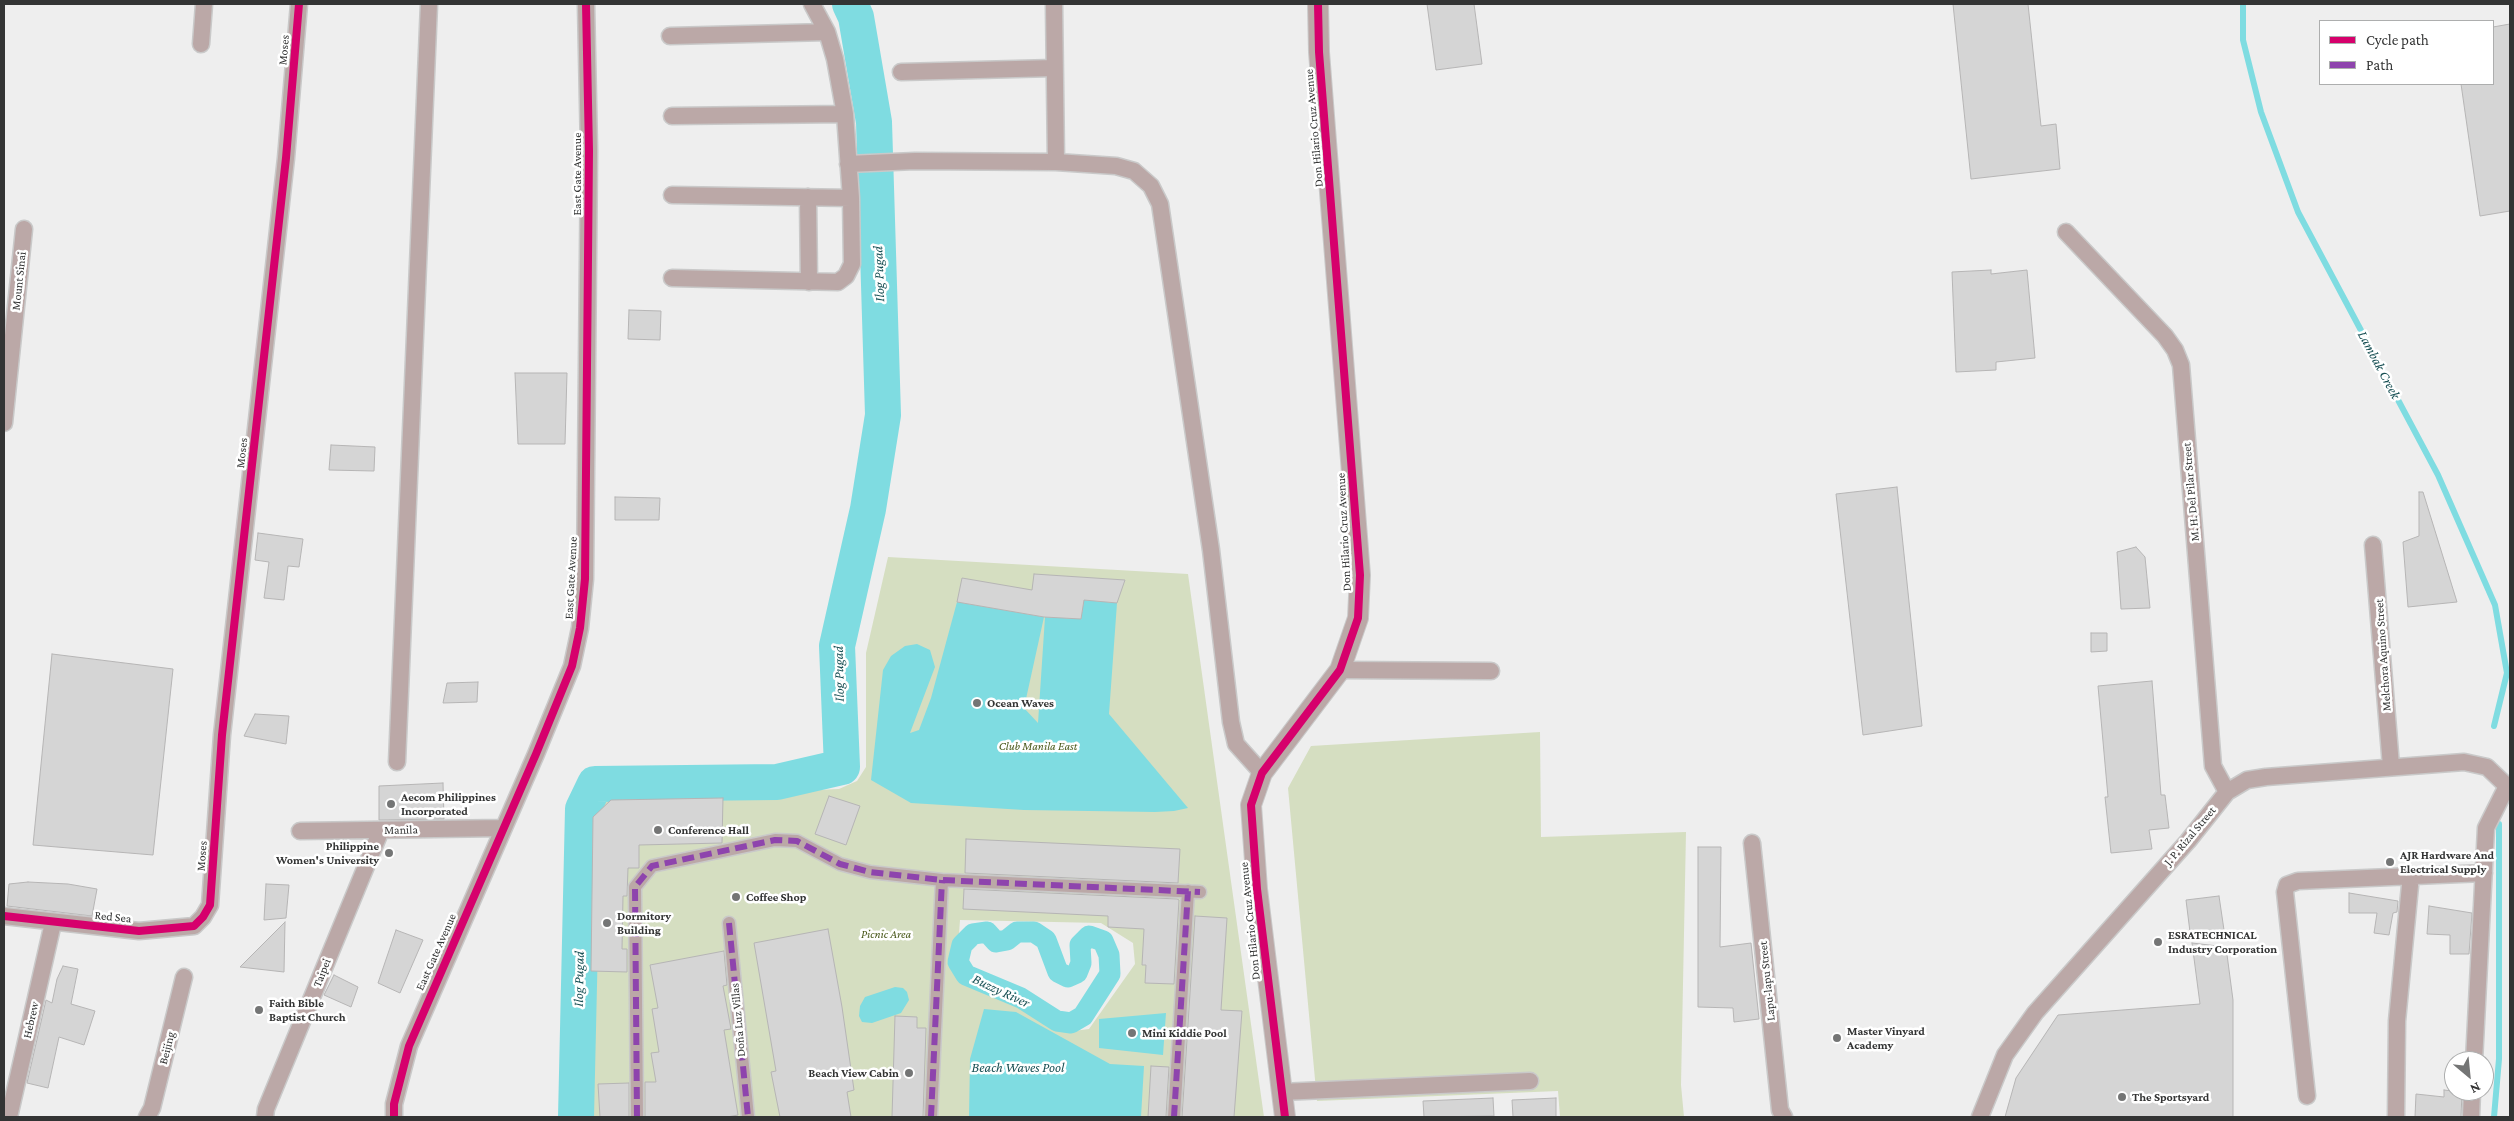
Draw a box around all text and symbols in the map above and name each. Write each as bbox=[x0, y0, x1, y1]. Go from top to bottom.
legend bbox=[2319, 20, 2494, 85]
text: Cycle path bbox=[2366, 32, 2429, 48]
street label: Moses bbox=[275, 34, 293, 66]
text: Path bbox=[2366, 57, 2393, 73]
street label: Don Hilario Cruz Avenue bbox=[1302, 68, 1326, 188]
street label: East Gate Avenue bbox=[570, 133, 584, 215]
water label: Ilog Pugad bbox=[870, 246, 888, 302]
street label: Mount Sinai bbox=[9, 251, 29, 311]
water label: Lambak Creek bbox=[2354, 328, 2404, 402]
street label: Moses bbox=[233, 437, 251, 469]
street label: M. H. Del Pilar Street bbox=[2180, 442, 2202, 542]
street label: Don Hilario Cruz Avenue bbox=[1334, 473, 1354, 591]
street label: East Gate Avenue bbox=[562, 536, 580, 620]
street label: Melchora Aquino Street bbox=[2372, 598, 2394, 712]
water label: Ilog Pugad bbox=[830, 646, 848, 702]
place label: Ocean Waves bbox=[987, 696, 1054, 710]
marker: Ocean Waves bbox=[971, 697, 983, 709]
park label: Club Manila East bbox=[999, 739, 1077, 753]
place label: Aecom Philippines Incorporated bbox=[401, 790, 496, 818]
marker: Aecom Philippines Incorporated bbox=[385, 798, 397, 810]
street label: J. P. Rizal Street bbox=[2161, 803, 2219, 869]
street label: Manila bbox=[384, 823, 418, 837]
place label: Conference Hall bbox=[668, 823, 749, 837]
marker: Conference Hall bbox=[652, 824, 664, 836]
place label: Philippine Women's University bbox=[276, 839, 379, 867]
street label: Moses bbox=[194, 840, 210, 872]
marker: Philippine Women's University bbox=[383, 847, 395, 859]
place label: AJR Hardware And Electrical Supply bbox=[2400, 848, 2494, 876]
marker: AJR Hardware And Electrical Supply bbox=[2384, 856, 2396, 868]
street label: Don Hilario Cruz Avenue bbox=[1237, 861, 1263, 981]
place label: Coffee Shop bbox=[746, 890, 806, 904]
marker: Coffee Shop bbox=[730, 891, 742, 903]
street label: Red Sea bbox=[94, 908, 132, 926]
place label: Dormitory Building bbox=[617, 909, 671, 937]
street label: East Gate Avenue bbox=[413, 911, 459, 993]
marker: Dormitory Building bbox=[601, 917, 613, 929]
park label: Picnic Area bbox=[861, 927, 911, 941]
place label: ESRATECHNICAL Industry Corporation bbox=[2168, 928, 2277, 956]
marker: ESRATECHNICAL Industry Corporation bbox=[2152, 936, 2164, 948]
street label: Lapu-lapu Street bbox=[1756, 940, 1778, 1022]
water label: Ilog Pugad bbox=[570, 951, 588, 1007]
street label: Taipei bbox=[310, 957, 334, 989]
water label: Buzzy River bbox=[970, 970, 1032, 1012]
street label: Doña Luz Villas bbox=[728, 982, 748, 1058]
place label: Faith Bible Baptist Church bbox=[269, 996, 346, 1024]
street label: Hebrew bbox=[20, 1000, 42, 1040]
marker: Faith Bible Baptist Church bbox=[253, 1004, 265, 1016]
place label: Master Vinyard Academy bbox=[1847, 1024, 1925, 1052]
place label: Mini Kiddie Pool bbox=[1142, 1026, 1227, 1040]
marker: Mini Kiddie Pool bbox=[1126, 1027, 1138, 1039]
street label: Beijing bbox=[156, 1030, 178, 1066]
marker: Master Vinyard Academy bbox=[1831, 1032, 1843, 1044]
north arrow bbox=[2444, 1051, 2494, 1101]
water label: Beach Waves Pool bbox=[972, 1060, 1064, 1076]
place label: Beach View Cabin bbox=[808, 1066, 899, 1080]
marker: Beach View Cabin bbox=[903, 1067, 915, 1079]
text: N bbox=[2468, 1079, 2484, 1098]
place label: The Sportsyard bbox=[2132, 1090, 2209, 1104]
marker: The Sportsyard bbox=[2116, 1091, 2128, 1103]

